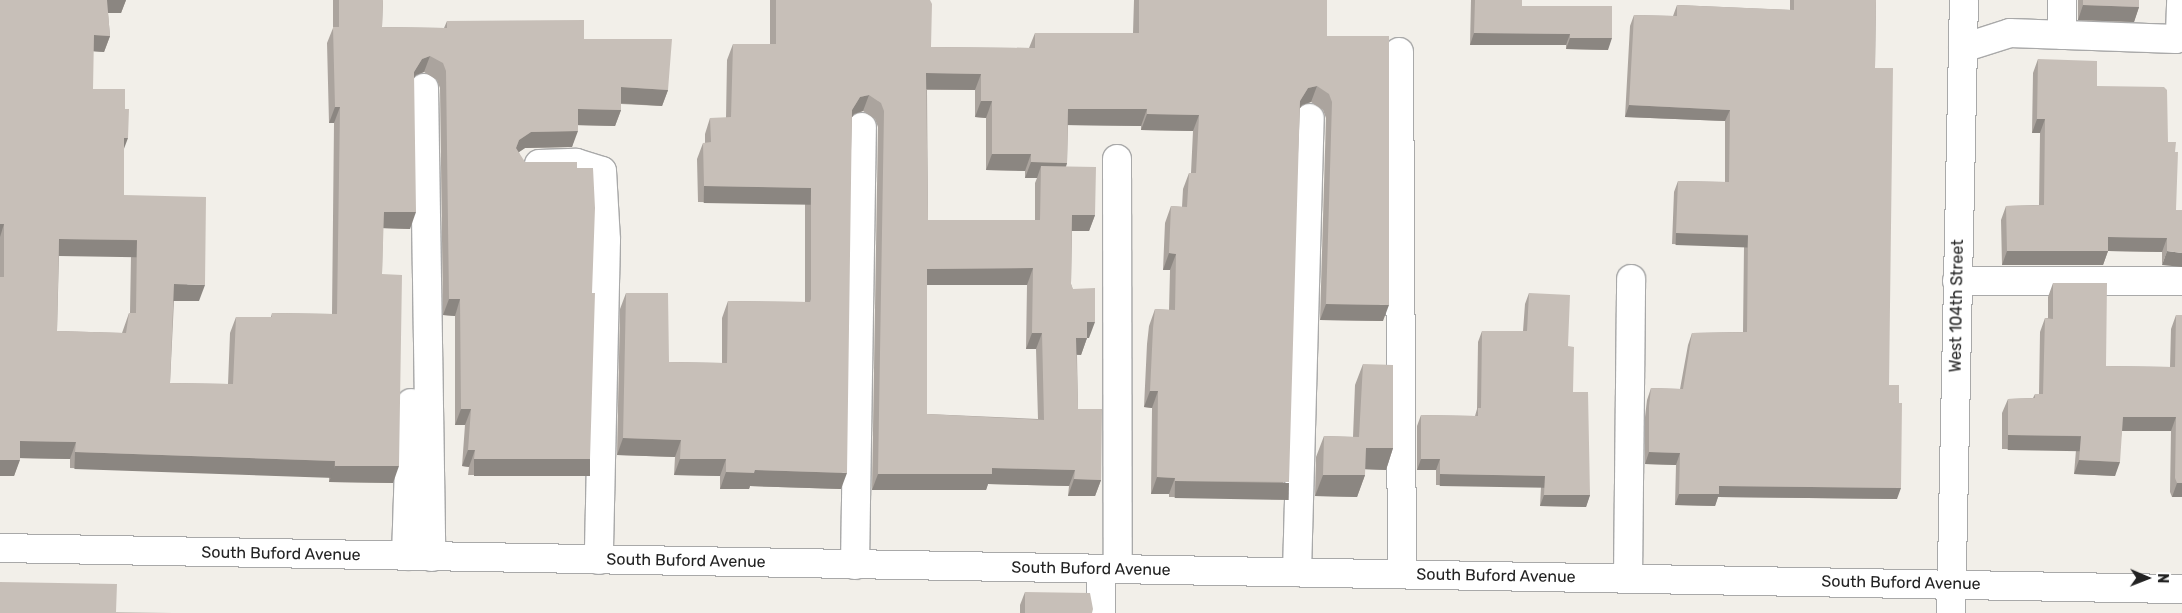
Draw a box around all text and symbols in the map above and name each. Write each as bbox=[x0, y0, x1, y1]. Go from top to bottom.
street label: West 104th Street bbox=[1946, 239, 1968, 373]
street label: South Buford Avenue bbox=[201, 543, 361, 565]
street label: South Buford Avenue bbox=[606, 550, 766, 572]
north arrow bbox=[2122, 553, 2172, 603]
street label: South Buford Avenue bbox=[1011, 558, 1171, 580]
street label: South Buford Avenue bbox=[1416, 565, 1576, 587]
street label: South Buford Avenue bbox=[1821, 572, 1981, 594]
text: N bbox=[2154, 573, 2171, 583]

